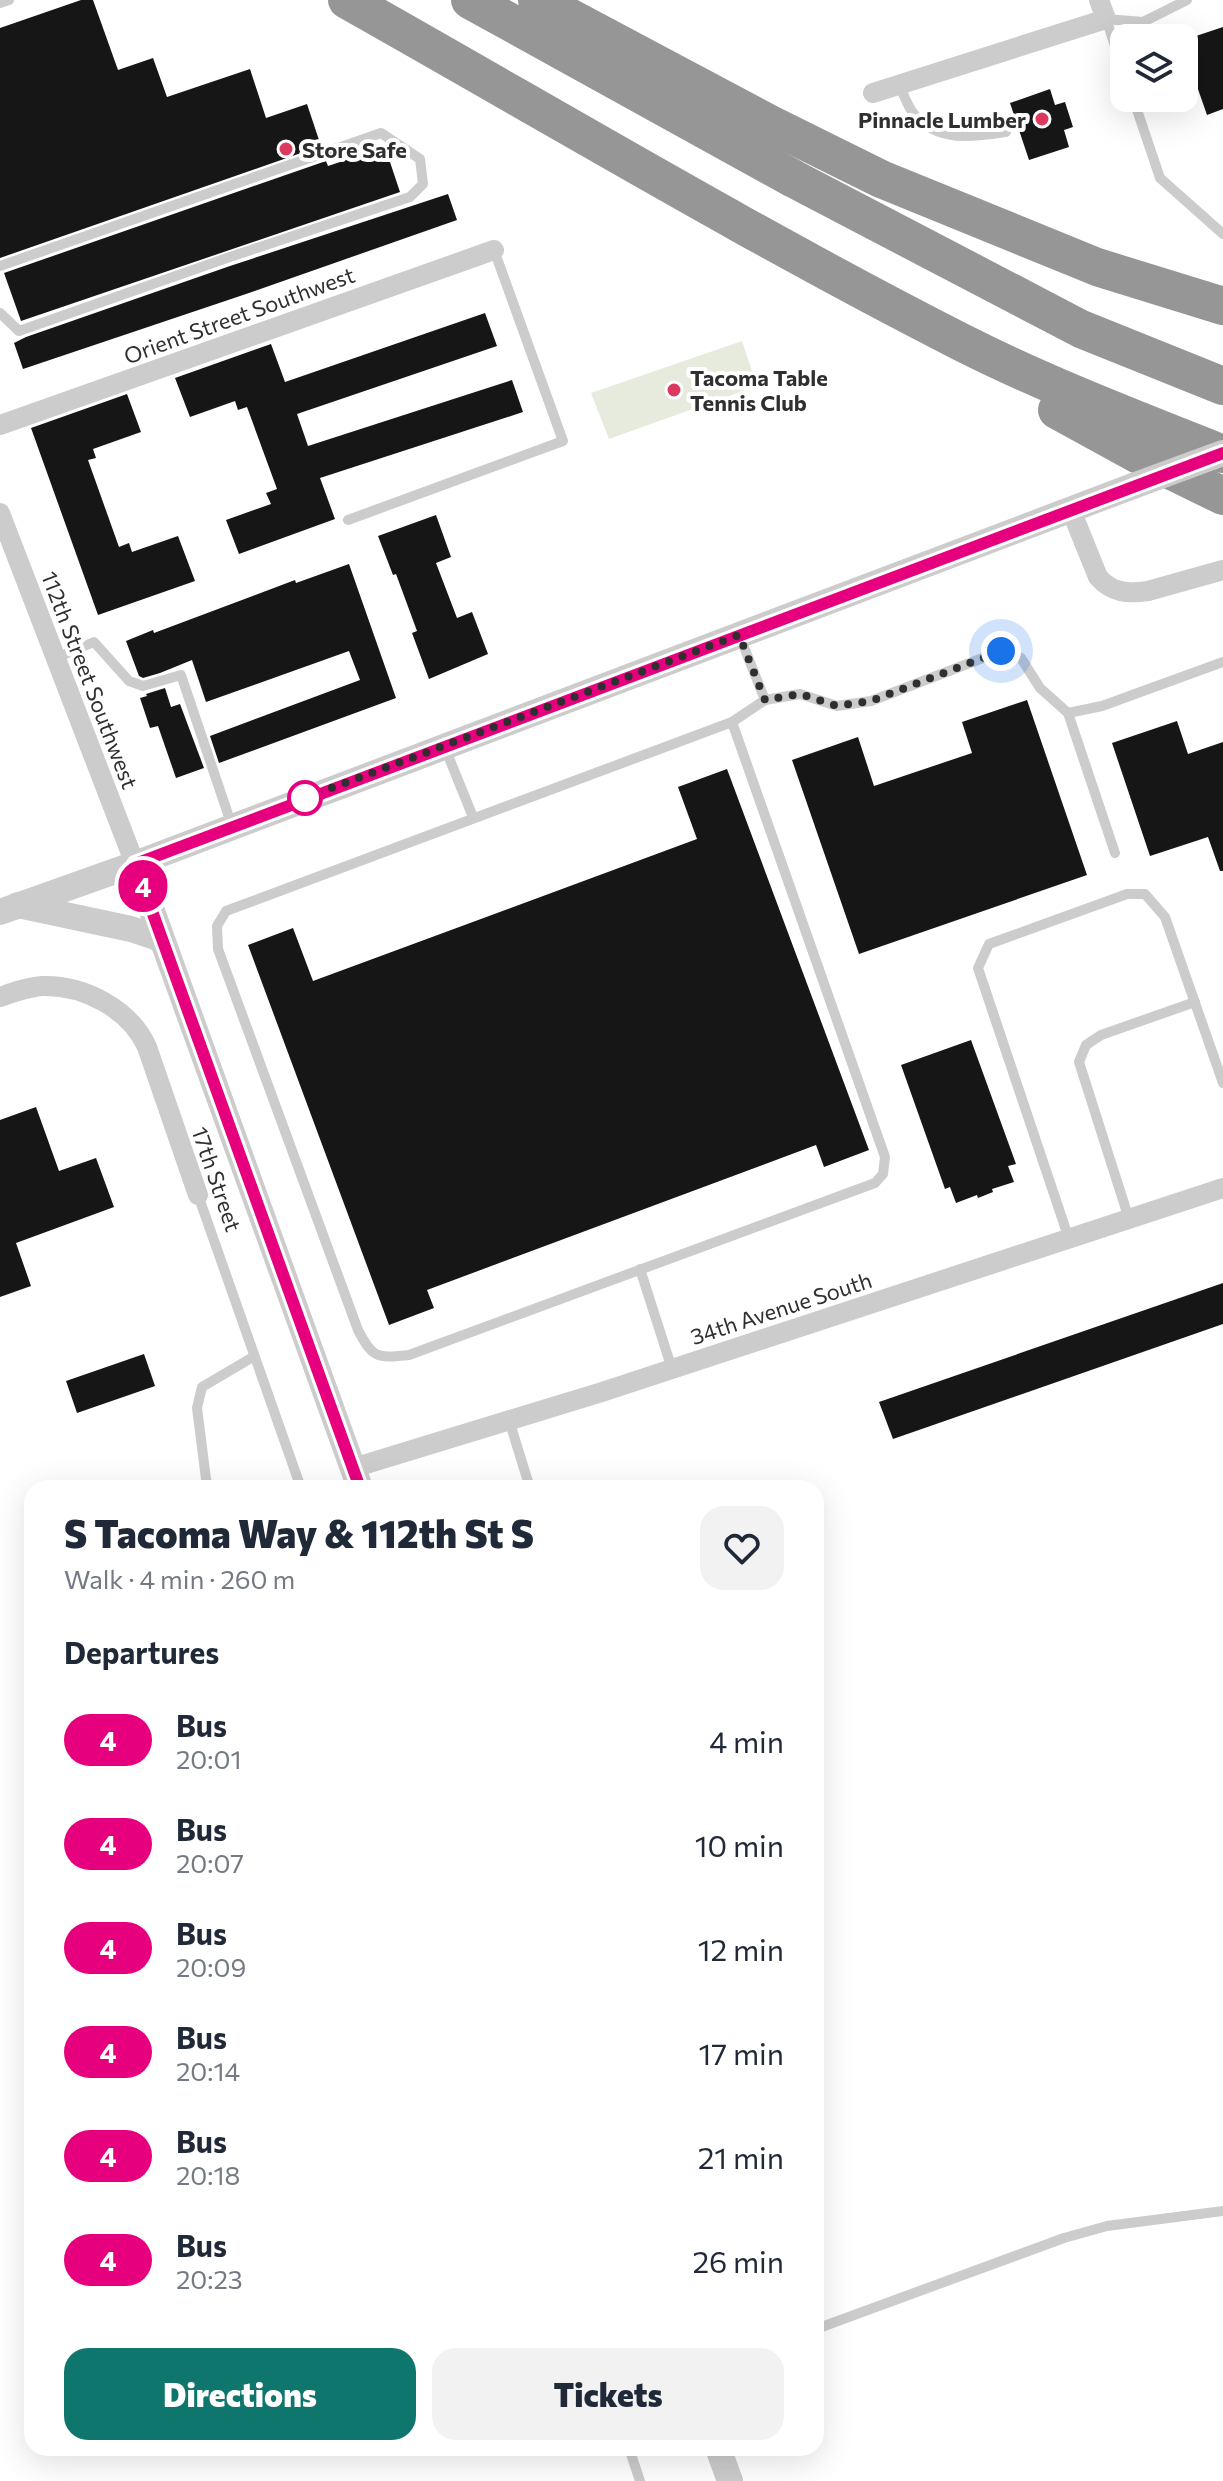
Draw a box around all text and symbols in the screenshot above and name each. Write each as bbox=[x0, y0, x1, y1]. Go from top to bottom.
map controls bbox=[1110, 24, 1198, 112]
button: layers bbox=[1110, 24, 1198, 112]
place label: Pinnacle Lumber bbox=[858, 106, 1026, 133]
marker: Pinnacle Lumber bbox=[1033, 110, 1051, 128]
place label: Store Safe bbox=[302, 136, 407, 163]
marker: Store Safe bbox=[277, 140, 295, 158]
street label: Orient Street Southwest bbox=[120, 261, 358, 369]
place label: Tacoma Table Tennis Club bbox=[690, 364, 828, 416]
marker: Tacoma Table Tennis Club bbox=[665, 381, 683, 399]
street label: 112th Street Southwest bbox=[36, 567, 144, 793]
your location bbox=[981, 631, 1021, 671]
unlabelled marker bbox=[288, 781, 322, 815]
line badge: 4 bbox=[117, 860, 169, 912]
text: 4 bbox=[134, 869, 152, 903]
street label: 17th Street bbox=[186, 1123, 248, 1235]
street label: 34th Avenue South bbox=[687, 1266, 875, 1350]
button: heart bbox=[700, 1506, 784, 1590]
text: S Tacoma Way & 112th St S bbox=[64, 1509, 534, 1556]
text: Walk · 4 min · 260 m bbox=[64, 1563, 295, 1594]
text: Departures bbox=[64, 1633, 219, 1670]
text: Bus bbox=[176, 1706, 227, 1743]
text: 4 min bbox=[709, 1722, 784, 1759]
text: 4 bbox=[99, 1723, 117, 1757]
text: 20:01 bbox=[176, 1743, 242, 1774]
text: Bus bbox=[176, 1810, 227, 1847]
text: 10 min bbox=[695, 1826, 784, 1863]
text: 4 bbox=[99, 1827, 117, 1861]
text: 20:07 bbox=[176, 1847, 244, 1878]
text: Bus bbox=[176, 1914, 227, 1951]
text: 12 min bbox=[698, 1930, 784, 1967]
text: 4 bbox=[99, 1931, 117, 1965]
text: 20:09 bbox=[176, 1951, 246, 1982]
text: Bus bbox=[176, 2018, 227, 2055]
text: 17 min bbox=[699, 2034, 784, 2071]
text: 4 bbox=[99, 2035, 117, 2069]
text: 20:14 bbox=[176, 2055, 240, 2086]
text: Bus bbox=[176, 2122, 227, 2159]
text: 21 min bbox=[698, 2138, 784, 2175]
text: 4 bbox=[99, 2139, 117, 2173]
text: 20:18 bbox=[176, 2159, 240, 2190]
text: Bus bbox=[176, 2226, 227, 2263]
text: 26 min bbox=[692, 2242, 784, 2279]
text: 4 bbox=[99, 2243, 117, 2277]
text: 20:23 bbox=[176, 2263, 243, 2294]
button: Directions bbox=[64, 2348, 416, 2440]
button: Tickets bbox=[432, 2348, 784, 2440]

